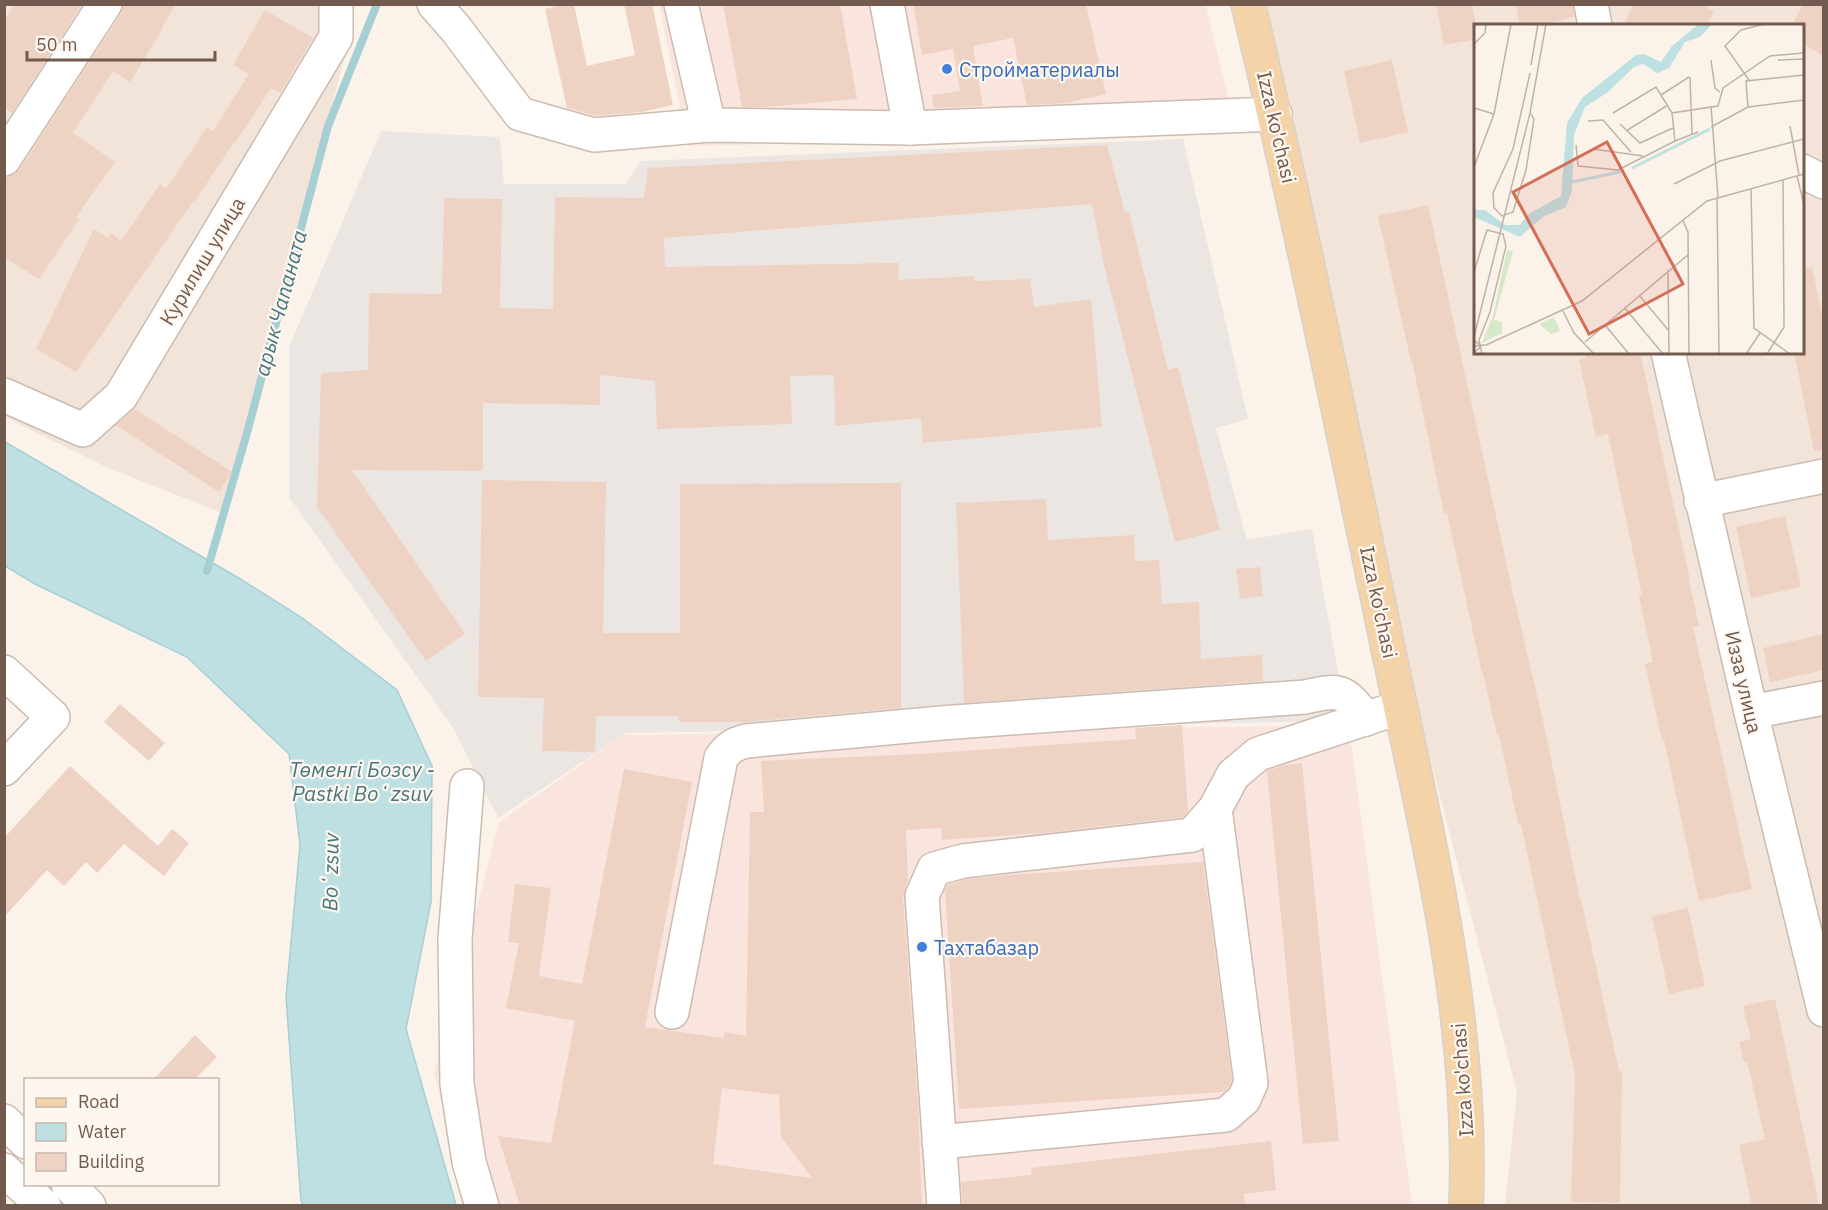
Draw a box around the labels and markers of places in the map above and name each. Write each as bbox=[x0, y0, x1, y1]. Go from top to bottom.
place label: Стройматериалы bbox=[959, 56, 1120, 83]
marker: Стройматериалы bbox=[940, 62, 954, 76]
place label: Тахтабазар bbox=[934, 934, 1039, 961]
marker: Тахтабазар bbox=[915, 940, 929, 954]

